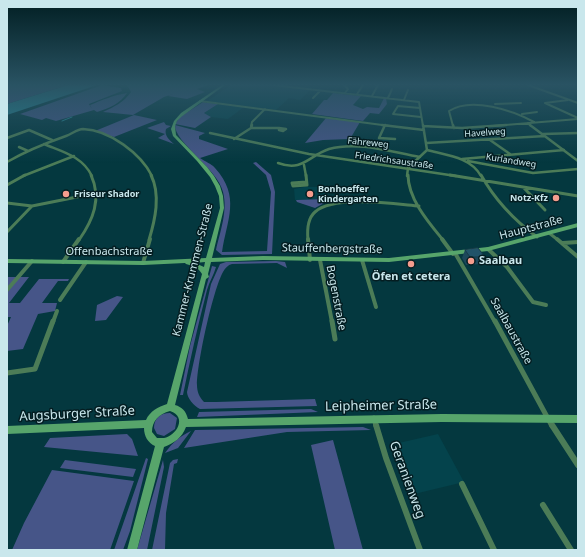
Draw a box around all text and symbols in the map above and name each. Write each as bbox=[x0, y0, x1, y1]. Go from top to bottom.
street label: Havelweg bbox=[464, 126, 506, 140]
street label: Fähreweg bbox=[347, 135, 389, 151]
street label: Friedrichsaustraße bbox=[354, 150, 434, 172]
street label: Kurlandweg bbox=[485, 152, 537, 170]
place label: Bonhoeffer Kindergarten bbox=[318, 184, 378, 205]
marker: Friseur Shador bbox=[61, 189, 71, 199]
place label: Friseur Shador bbox=[74, 189, 139, 199]
marker: Bonhoeffer Kindergarten bbox=[305, 189, 315, 199]
place label: Notz-Kfz bbox=[510, 193, 548, 203]
marker: Notz-Kfz bbox=[551, 193, 561, 203]
street label: Kammer-Krummen-Straße bbox=[170, 202, 216, 338]
street label: Hauptstraße bbox=[498, 213, 564, 243]
street label: Stauffenbergstraße bbox=[282, 242, 382, 256]
street label: Offenbachstraße bbox=[65, 245, 153, 259]
place label: Saalbau bbox=[479, 254, 522, 268]
marker: Saalbau bbox=[466, 256, 476, 266]
marker: Öfen et cetera bbox=[406, 259, 416, 269]
street label: Bogenstraße bbox=[323, 264, 349, 332]
place label: Öfen et cetera bbox=[372, 270, 450, 284]
street label: Saalbaustraße bbox=[487, 296, 535, 366]
street label: Leipheimer Straße bbox=[325, 397, 437, 415]
street label: Augsburger Straße bbox=[19, 403, 135, 425]
street label: Geranienweg bbox=[386, 439, 428, 521]

